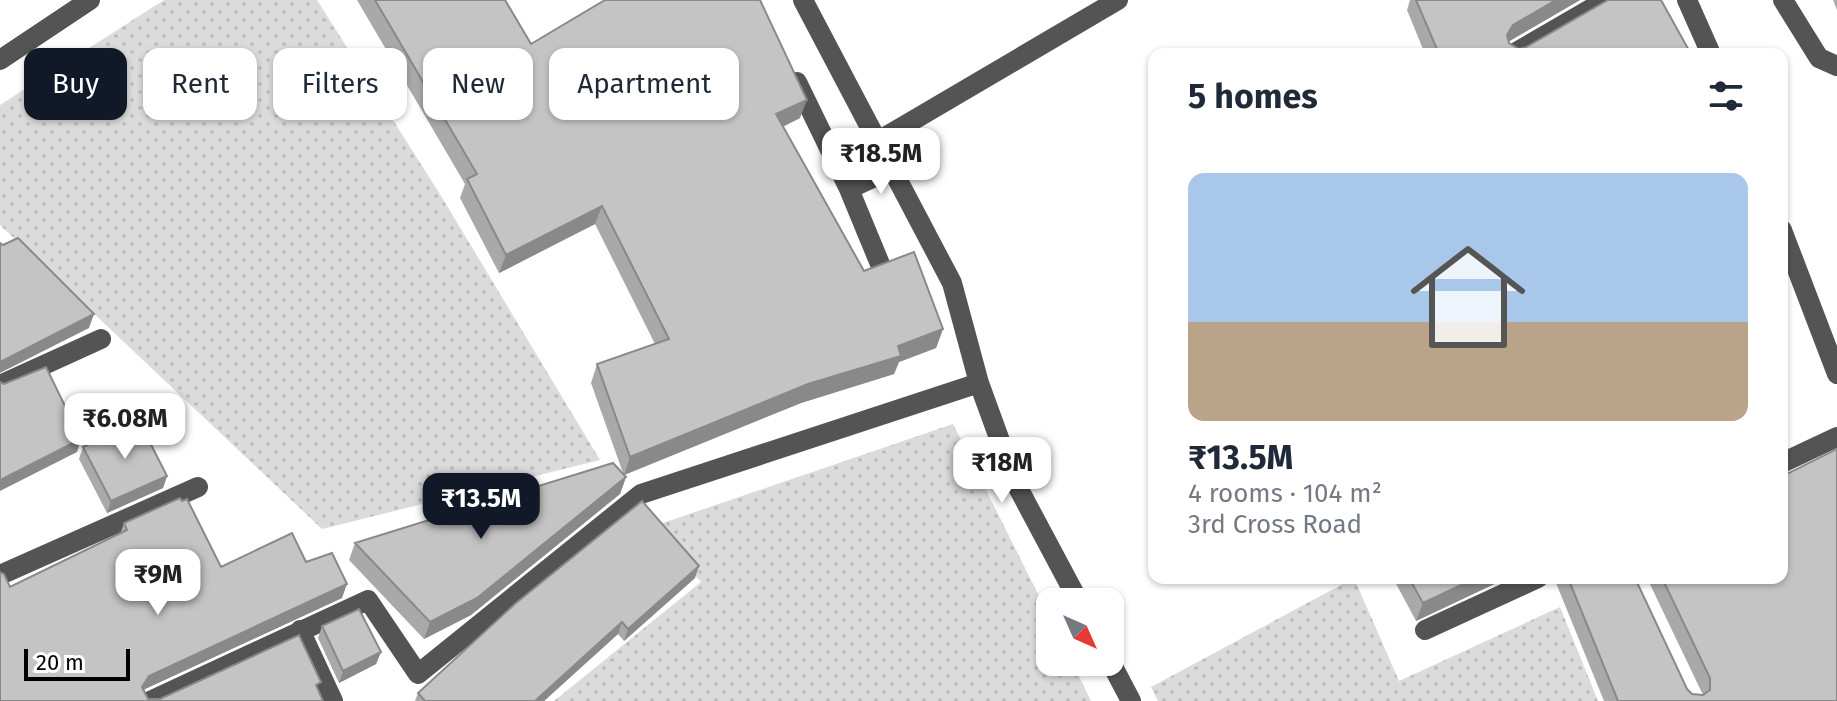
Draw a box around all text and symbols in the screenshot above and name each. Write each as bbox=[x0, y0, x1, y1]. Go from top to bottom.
chip: Buy bbox=[24, 48, 127, 120]
chip: Rent bbox=[143, 48, 257, 120]
chip: Filters bbox=[273, 48, 407, 120]
chip: New bbox=[423, 48, 533, 120]
chip: Apartment bbox=[549, 48, 739, 120]
icon: filters bbox=[1704, 74, 1748, 118]
text: 5 homes bbox=[1188, 76, 1318, 117]
pin: ₹18.5M bbox=[816, 128, 946, 196]
text: ₹18.5M bbox=[840, 138, 922, 169]
icon: home bbox=[1396, 225, 1540, 369]
pin: ₹6.08M bbox=[60, 393, 190, 461]
text: ₹6.08M bbox=[82, 403, 168, 434]
pin: ₹18M bbox=[955, 437, 1049, 505]
text: ₹13.5M bbox=[1188, 437, 1293, 478]
text: ₹18M bbox=[971, 447, 1033, 478]
pin: ₹13.5M bbox=[416, 473, 546, 541]
text: 4 rooms · 104 m² bbox=[1188, 478, 1382, 509]
text: ₹13.5M bbox=[441, 483, 521, 514]
text: 3rd Cross Road bbox=[1188, 509, 1362, 540]
pin: ₹9M bbox=[119, 549, 197, 617]
text: ₹9M bbox=[133, 559, 183, 590]
north arrow bbox=[1036, 588, 1124, 676]
map controls bbox=[1036, 588, 1124, 676]
scale bar bbox=[24, 645, 130, 681]
text: 20 m bbox=[36, 649, 84, 676]

